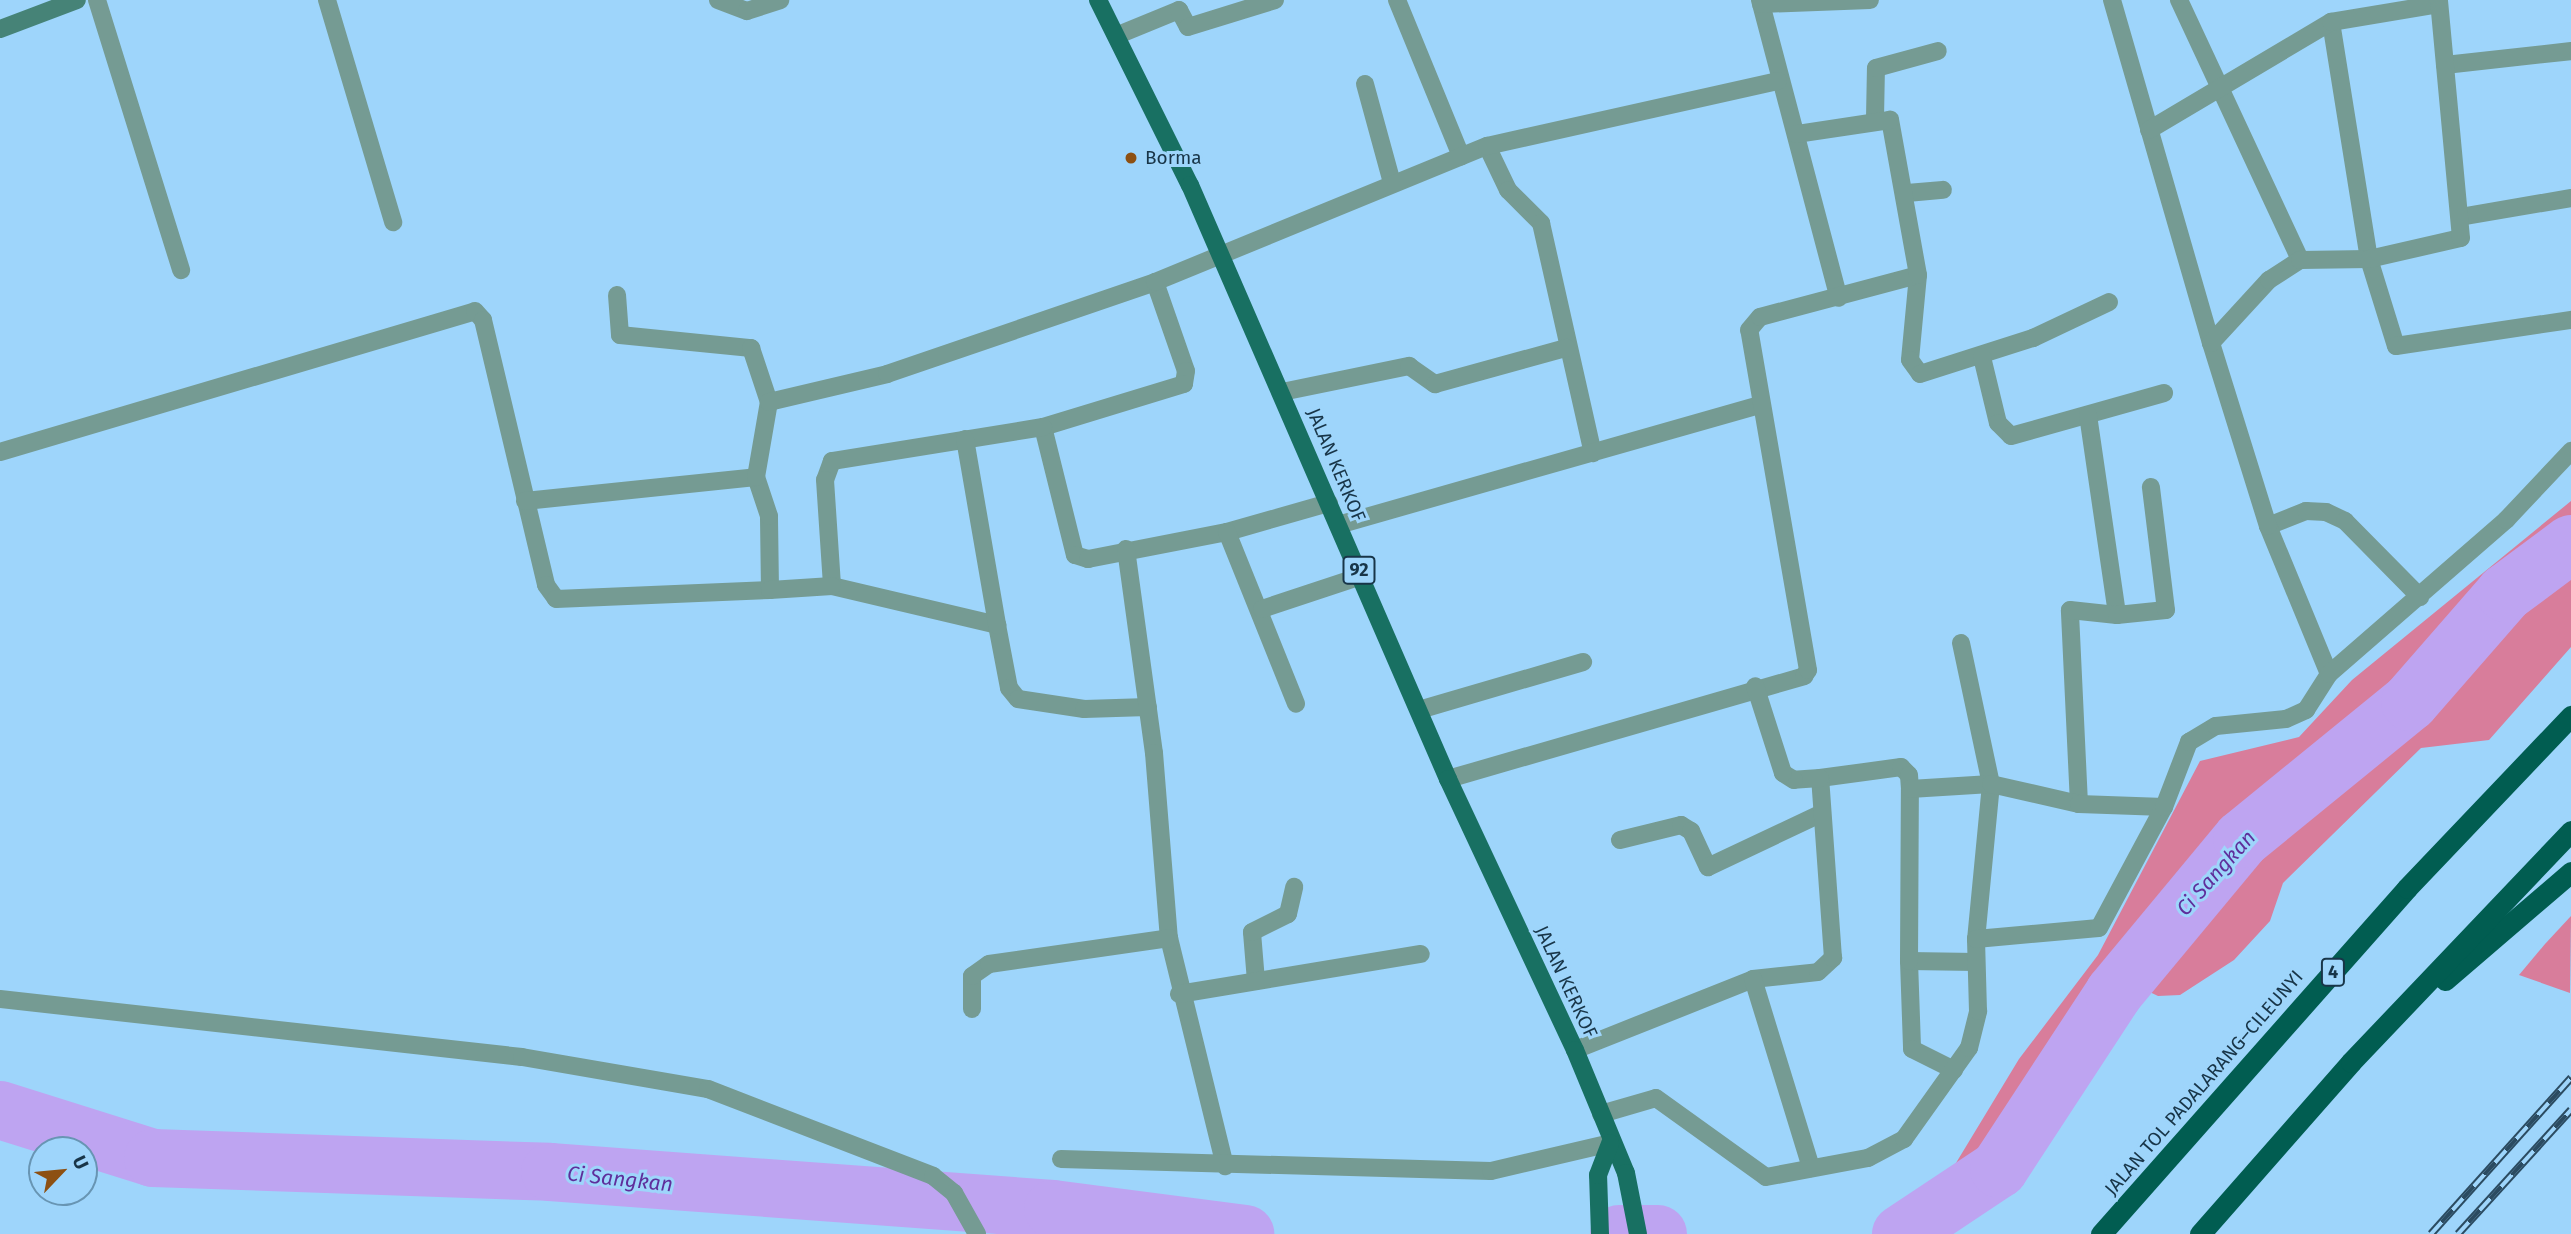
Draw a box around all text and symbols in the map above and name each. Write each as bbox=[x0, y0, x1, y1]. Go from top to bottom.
place label: Borma bbox=[1145, 147, 1202, 169]
marker: Borma bbox=[1123, 150, 1139, 166]
street label: JALAN KERKOF bbox=[1302, 405, 1370, 525]
road number: 92 bbox=[1342, 556, 1376, 584]
water label: Ci Sangkan bbox=[2171, 825, 2261, 921]
street label: JALAN KERKOF bbox=[1530, 922, 1602, 1042]
road number: 4 bbox=[2321, 958, 2345, 987]
street label: JALAN TOL PADALARANG–CILEUNYI bbox=[2100, 966, 2308, 1200]
north arrow bbox=[28, 1136, 98, 1206]
text: U bbox=[67, 1152, 94, 1173]
water label: Ci Sangkan bbox=[566, 1161, 674, 1197]

